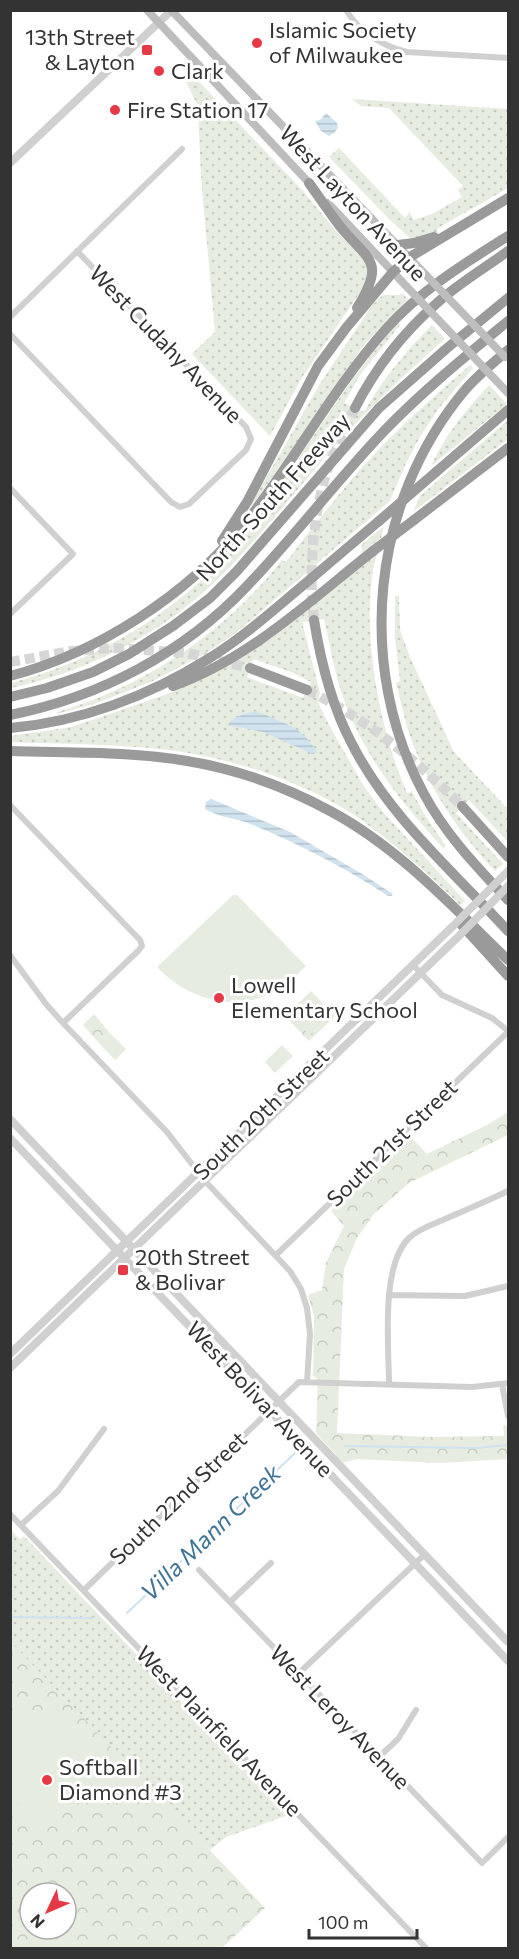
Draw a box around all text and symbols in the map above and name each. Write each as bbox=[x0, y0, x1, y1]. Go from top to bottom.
place label: Islamic Society of Milwaukee bbox=[269, 16, 417, 68]
place label: 13th Street & Layton bbox=[25, 23, 135, 75]
marker: Islamic Society of Milwaukee bbox=[250, 36, 264, 50]
marker: 13th Street & Layton bbox=[140, 43, 154, 57]
place label: Clark bbox=[171, 57, 224, 84]
marker: Clark bbox=[152, 64, 166, 78]
place label: Fire Station 17 bbox=[127, 96, 268, 123]
marker: Fire Station 17 bbox=[108, 103, 122, 117]
street label: West Layton Avenue bbox=[274, 119, 432, 286]
street label: West Cudahy Avenue bbox=[84, 259, 249, 428]
street label: North-South Freeway bbox=[190, 407, 355, 586]
place label: Lowell Elementary School bbox=[231, 971, 418, 1023]
marker: Lowell Elementary School bbox=[212, 991, 226, 1005]
street label: South 20th Street bbox=[187, 1042, 334, 1185]
street label: South 21st Street bbox=[321, 1073, 463, 1212]
place label: 20th Street & Bolivar bbox=[135, 1243, 250, 1295]
marker: 20th Street & Bolivar bbox=[116, 1263, 130, 1277]
street label: West Bolivar Avenue bbox=[181, 1315, 340, 1482]
street label: South 22nd Street bbox=[103, 1425, 252, 1570]
water label: Villa Mann Creek bbox=[134, 1457, 287, 1606]
street label: West Leroy Avenue bbox=[265, 1639, 416, 1794]
street label: West Plainfield Avenue bbox=[131, 1640, 308, 1822]
place label: Softball Diamond #3 bbox=[59, 1753, 182, 1805]
marker: Softball Diamond #3 bbox=[40, 1773, 54, 1787]
north arrow bbox=[18, 1881, 78, 1941]
scale bar bbox=[309, 1902, 417, 1940]
text: N bbox=[26, 1911, 48, 1933]
text: 100 m bbox=[318, 1911, 368, 1933]

